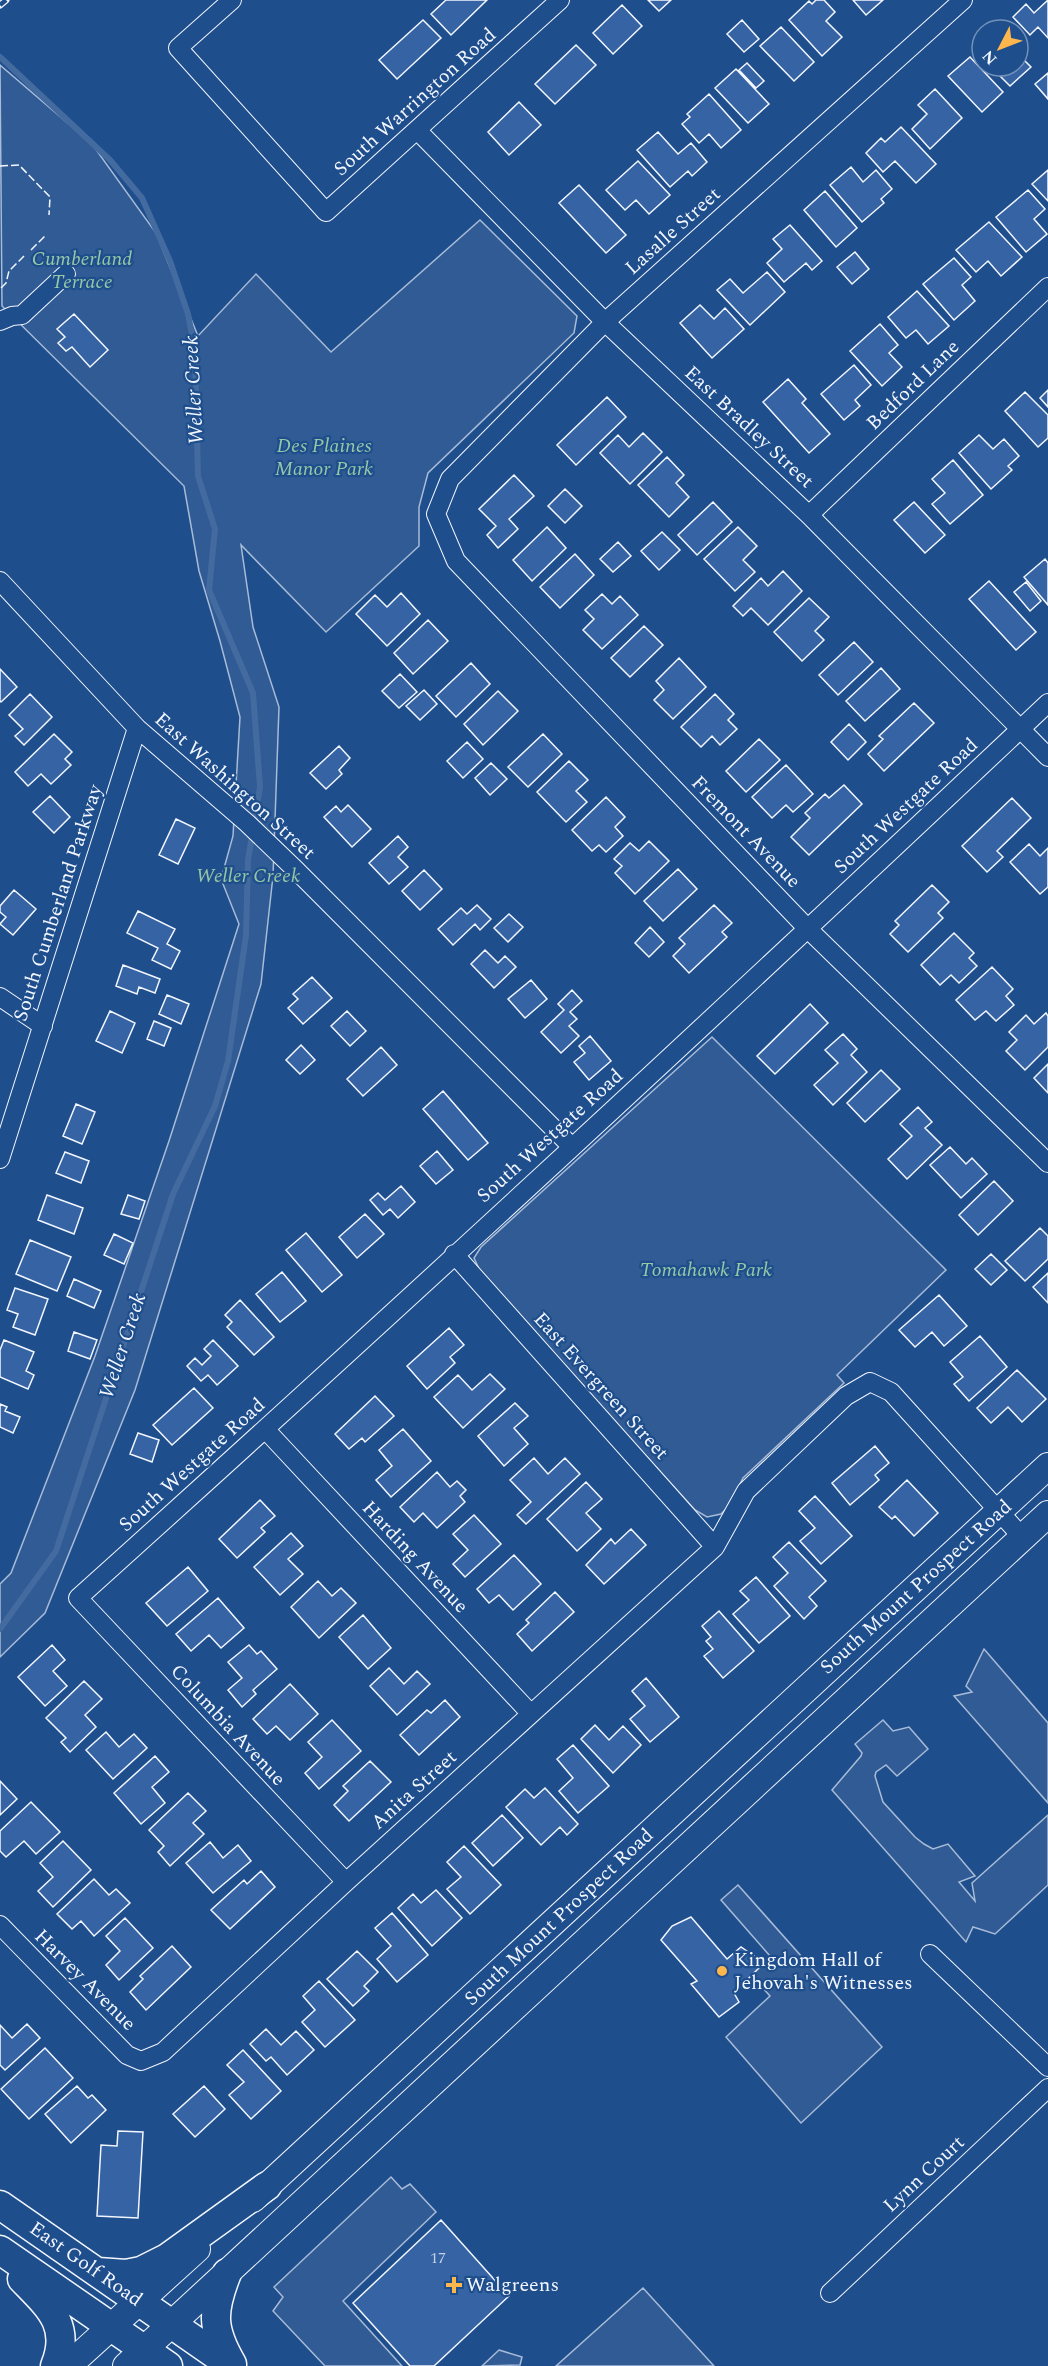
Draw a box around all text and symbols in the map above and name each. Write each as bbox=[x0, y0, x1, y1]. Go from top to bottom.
north arrow bbox=[970, 18, 1030, 78]
street label: South Warrington Road bbox=[327, 21, 503, 183]
text: N bbox=[976, 44, 1003, 70]
street label: Lasalle Street bbox=[618, 180, 728, 282]
park label: Cumberland Terrace bbox=[32, 244, 132, 297]
street label: Bedford Lane bbox=[860, 333, 966, 437]
water label: Weller Creek bbox=[175, 334, 213, 446]
street label: East Bradley Street bbox=[677, 359, 821, 495]
park label: Des Plaines Manor Park bbox=[275, 431, 374, 484]
street label: East Washington Street bbox=[148, 705, 322, 867]
street label: South Westgate Road bbox=[827, 731, 985, 881]
street label: Fremont Avenue bbox=[684, 769, 808, 895]
street label: South Cumberland Parkway bbox=[5, 779, 111, 1025]
park label: Weller Creek bbox=[196, 861, 301, 891]
street label: South Westgate Road bbox=[470, 1062, 630, 1210]
park label: Tomahawk Park bbox=[640, 1255, 773, 1285]
water label: Weller Creek bbox=[91, 1289, 155, 1403]
street label: East Evergreen Street bbox=[526, 1305, 676, 1467]
street label: South Westgate Road bbox=[112, 1391, 272, 1539]
street label: South Mount Prospect Road bbox=[813, 1492, 1019, 1682]
street label: Harding Avenue bbox=[355, 1494, 475, 1620]
street label: Columbia Avenue bbox=[163, 1657, 293, 1793]
street label: Anita Street bbox=[364, 1743, 464, 1837]
street label: South Mount Prospect Road bbox=[458, 1821, 660, 2013]
street label: Harvey Avenue bbox=[27, 1922, 143, 2038]
place label: Kingdom Hall of Jehovah's Witnesses bbox=[734, 1945, 913, 1998]
marker: Kingdom Hall of Jehovah's Witnesses bbox=[715, 1964, 729, 1978]
street label: Lynn Court bbox=[877, 2128, 971, 2220]
street label: East Golf Road bbox=[23, 2214, 149, 2314]
house number: 17 bbox=[430, 2246, 446, 2270]
place label: Walgreens bbox=[466, 2270, 559, 2300]
marker: Walgreens bbox=[447, 2278, 461, 2292]

